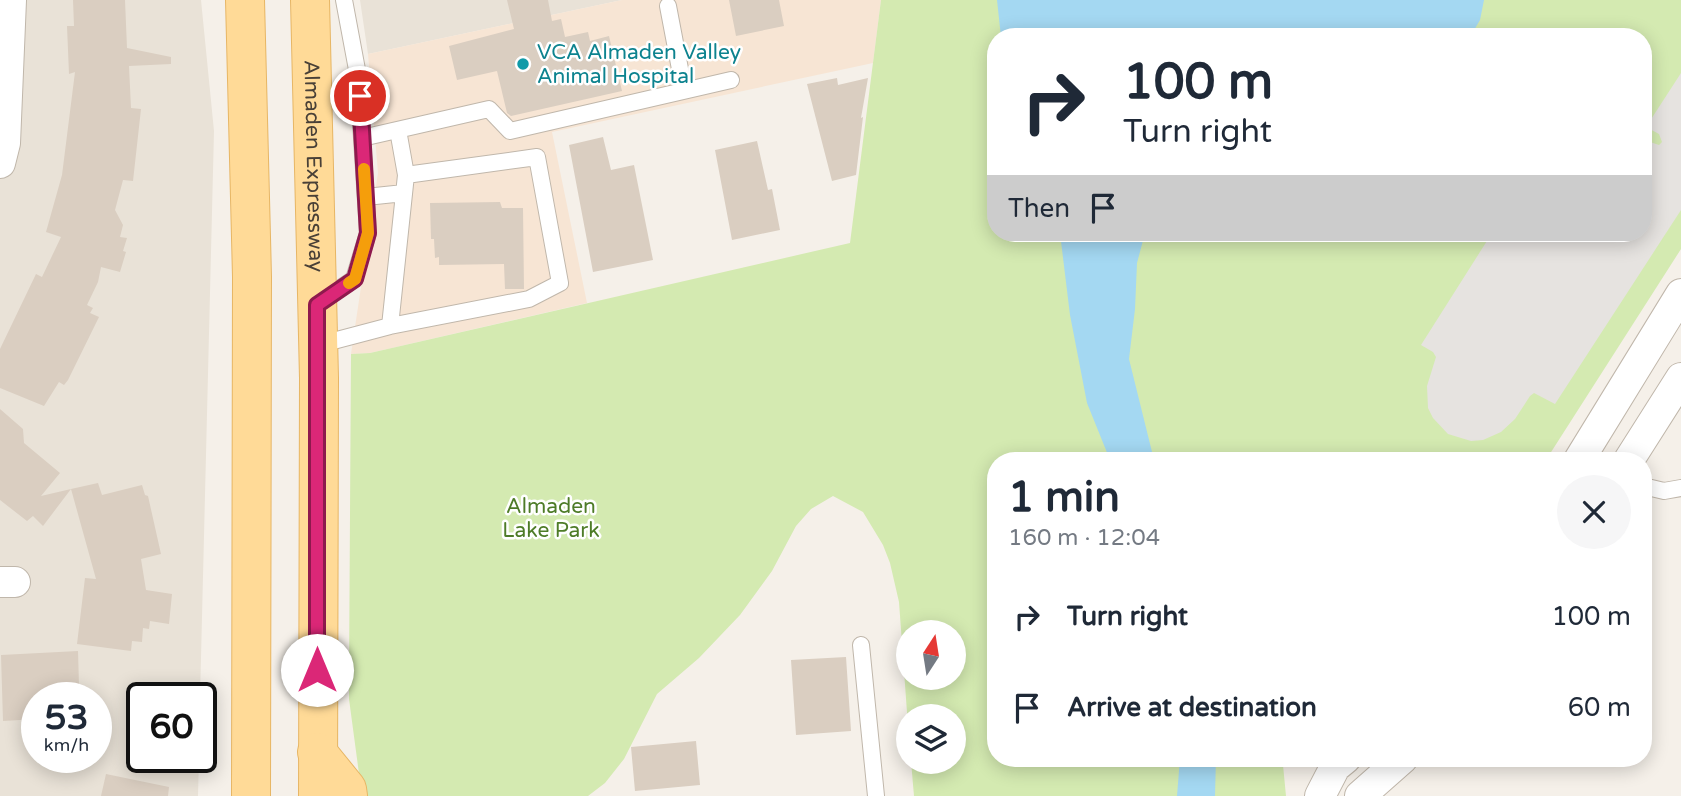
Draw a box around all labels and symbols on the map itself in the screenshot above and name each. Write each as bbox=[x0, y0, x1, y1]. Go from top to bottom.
place label: VCA Almaden Valley Animal Hospital bbox=[537, 40, 741, 89]
marker: VCA Almaden Valley Animal Hospital bbox=[515, 56, 531, 72]
street label: Almaden Expressway bbox=[298, 59, 328, 272]
pin bbox=[330, 66, 390, 126]
park label: Almaden Lake Park bbox=[502, 494, 600, 543]
north arrow bbox=[896, 620, 966, 690]
position arrow bbox=[280, 633, 354, 707]
speed limit sign: 60 bbox=[126, 682, 217, 773]

